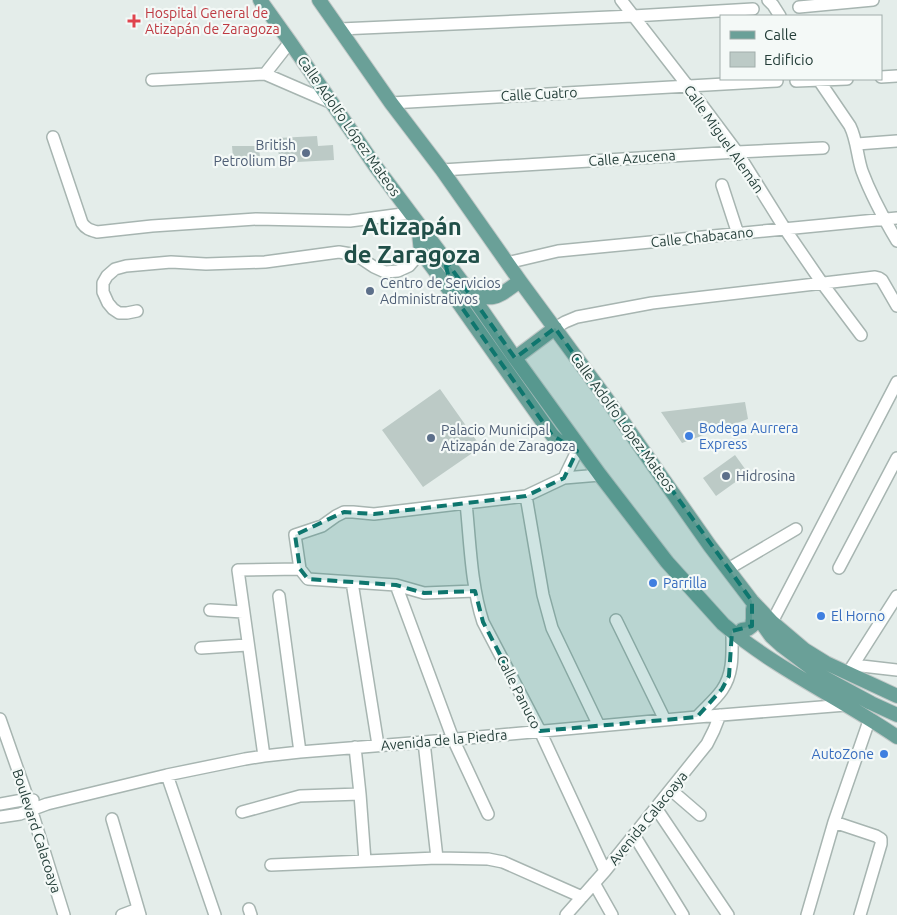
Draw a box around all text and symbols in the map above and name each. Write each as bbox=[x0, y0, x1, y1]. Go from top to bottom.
place label: Hospital General de Atizapán de Zaragoza bbox=[145, 5, 280, 37]
marker: Hospital General de Atizapán de Zaragoza bbox=[127, 14, 141, 28]
legend bbox=[720, 15, 882, 80]
text: Calle bbox=[764, 26, 797, 43]
text: Edificio bbox=[764, 51, 813, 68]
street label: Calle Adolfo López Mateos bbox=[294, 53, 404, 199]
street label: Calle Miguel Alemán bbox=[681, 82, 767, 196]
street label: Calle Cuatro bbox=[500, 84, 578, 104]
place label: British Petrolium BP bbox=[214, 137, 296, 169]
marker: British Petrolium BP bbox=[300, 147, 312, 159]
street label: Calle Azucena bbox=[588, 147, 676, 169]
district label: Atizapán de Zaragoza bbox=[343, 213, 481, 268]
street label: Calle Chabacano bbox=[650, 224, 754, 250]
place label: Centro de Servicios Administrativos bbox=[380, 275, 501, 307]
marker: Centro de Servicios Administrativos bbox=[364, 285, 376, 297]
street label: Calle Adolfo López Mateos bbox=[567, 349, 679, 495]
place label: Bodega Aurrera Express bbox=[699, 420, 798, 452]
place label: Palacio Municipal Atizapán de Zaragoza bbox=[441, 422, 576, 454]
marker: Bodega Aurrera Express bbox=[683, 430, 695, 442]
marker: Palacio Municipal Atizapán de Zaragoza bbox=[425, 432, 437, 444]
place label: Hidrosina bbox=[736, 468, 796, 484]
marker: Hidrosina bbox=[720, 470, 732, 482]
place label: Parrilla bbox=[663, 575, 707, 591]
marker: Parrilla bbox=[647, 577, 659, 589]
place label: El Horno bbox=[831, 608, 885, 624]
marker: El Horno bbox=[815, 610, 827, 622]
street label: Calle Panuco bbox=[494, 653, 544, 731]
street label: Avenida de la Piedra bbox=[380, 727, 508, 753]
place label: AutoZone bbox=[812, 746, 874, 762]
marker: AutoZone bbox=[878, 748, 890, 760]
street label: Boulevard Calacoaya bbox=[9, 767, 65, 895]
street label: Avenida Calacoaya bbox=[605, 768, 691, 868]

